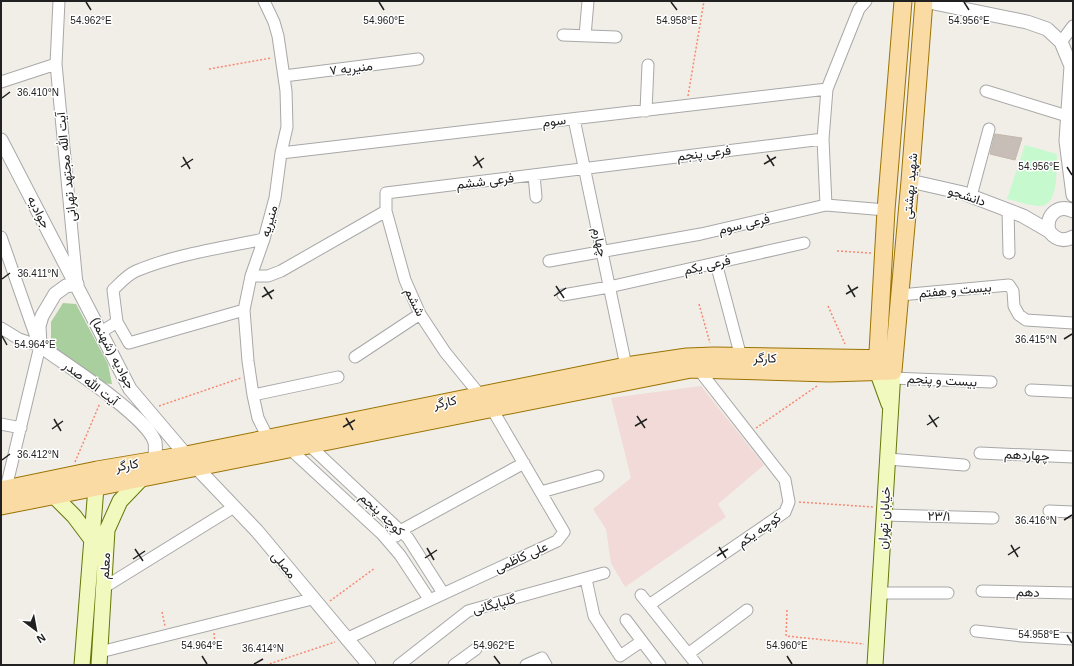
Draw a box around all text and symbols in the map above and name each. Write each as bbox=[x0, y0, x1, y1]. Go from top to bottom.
text: 54.962°E bbox=[70, 15, 112, 26]
text: 54.960°E bbox=[363, 15, 405, 26]
text: 54.958°E bbox=[656, 15, 698, 26]
text: 54.956°E bbox=[948, 15, 990, 26]
street label: منیریه ۷ bbox=[328, 58, 374, 79]
text: 36.410°N bbox=[17, 87, 59, 98]
street label: آیت الله مجتهد تهرانی bbox=[53, 110, 80, 222]
street label: سوم bbox=[541, 112, 567, 131]
street label: فرعی پنجم bbox=[676, 142, 732, 166]
street label: شهید بهشتی bbox=[900, 152, 921, 220]
text: 54.956°E bbox=[1018, 161, 1060, 172]
street label: فرعی ششم bbox=[455, 170, 515, 193]
street label: دانشجو bbox=[946, 183, 988, 210]
street label: جوادیه bbox=[23, 193, 54, 231]
street label: منیریه bbox=[257, 203, 282, 239]
street label: فرعی سوم bbox=[717, 211, 772, 238]
street label: چهارم bbox=[588, 226, 610, 259]
street label: فرعی یکم bbox=[682, 252, 732, 279]
text: 36.411°N bbox=[17, 268, 59, 279]
street label: بیست و هفتم bbox=[918, 279, 992, 302]
street label: ششم bbox=[401, 285, 428, 319]
street label: جوادیه (شهنما) bbox=[87, 315, 138, 392]
text: 36.415°N bbox=[1015, 334, 1057, 345]
text: 54.964°E bbox=[14, 339, 56, 350]
street label: کارگر bbox=[752, 350, 777, 367]
street label: آیت الله صدر bbox=[59, 357, 122, 410]
street label: بیست و پنجم bbox=[906, 371, 978, 391]
street label: کارگر bbox=[431, 392, 458, 413]
street label: چهاردهم bbox=[1004, 446, 1050, 466]
text: 36.412°N bbox=[17, 449, 59, 460]
street label: کارگر bbox=[113, 456, 140, 476]
street label: خیابان تهران bbox=[875, 486, 894, 550]
street label: کوچه پنجم bbox=[355, 489, 408, 540]
street label: ۲۳/۱ bbox=[928, 508, 950, 524]
street label: کوچه یکم bbox=[734, 510, 785, 552]
text: 36.416°N bbox=[1015, 515, 1057, 526]
street label: علی کاظمی bbox=[492, 539, 551, 576]
street label: مصلی bbox=[268, 548, 300, 582]
street label: معلم bbox=[97, 552, 114, 580]
street label: دهم bbox=[1016, 584, 1040, 601]
street label: گلپایگانی bbox=[471, 591, 518, 619]
north arrow bbox=[16, 610, 56, 650]
text: 54.958°E bbox=[1018, 629, 1060, 640]
text: N bbox=[35, 631, 48, 646]
text: 54.964°E bbox=[181, 640, 223, 651]
text: 54.962°E bbox=[473, 640, 515, 651]
text: 54.960°E bbox=[766, 640, 808, 651]
text: 36.414°N bbox=[242, 643, 284, 654]

